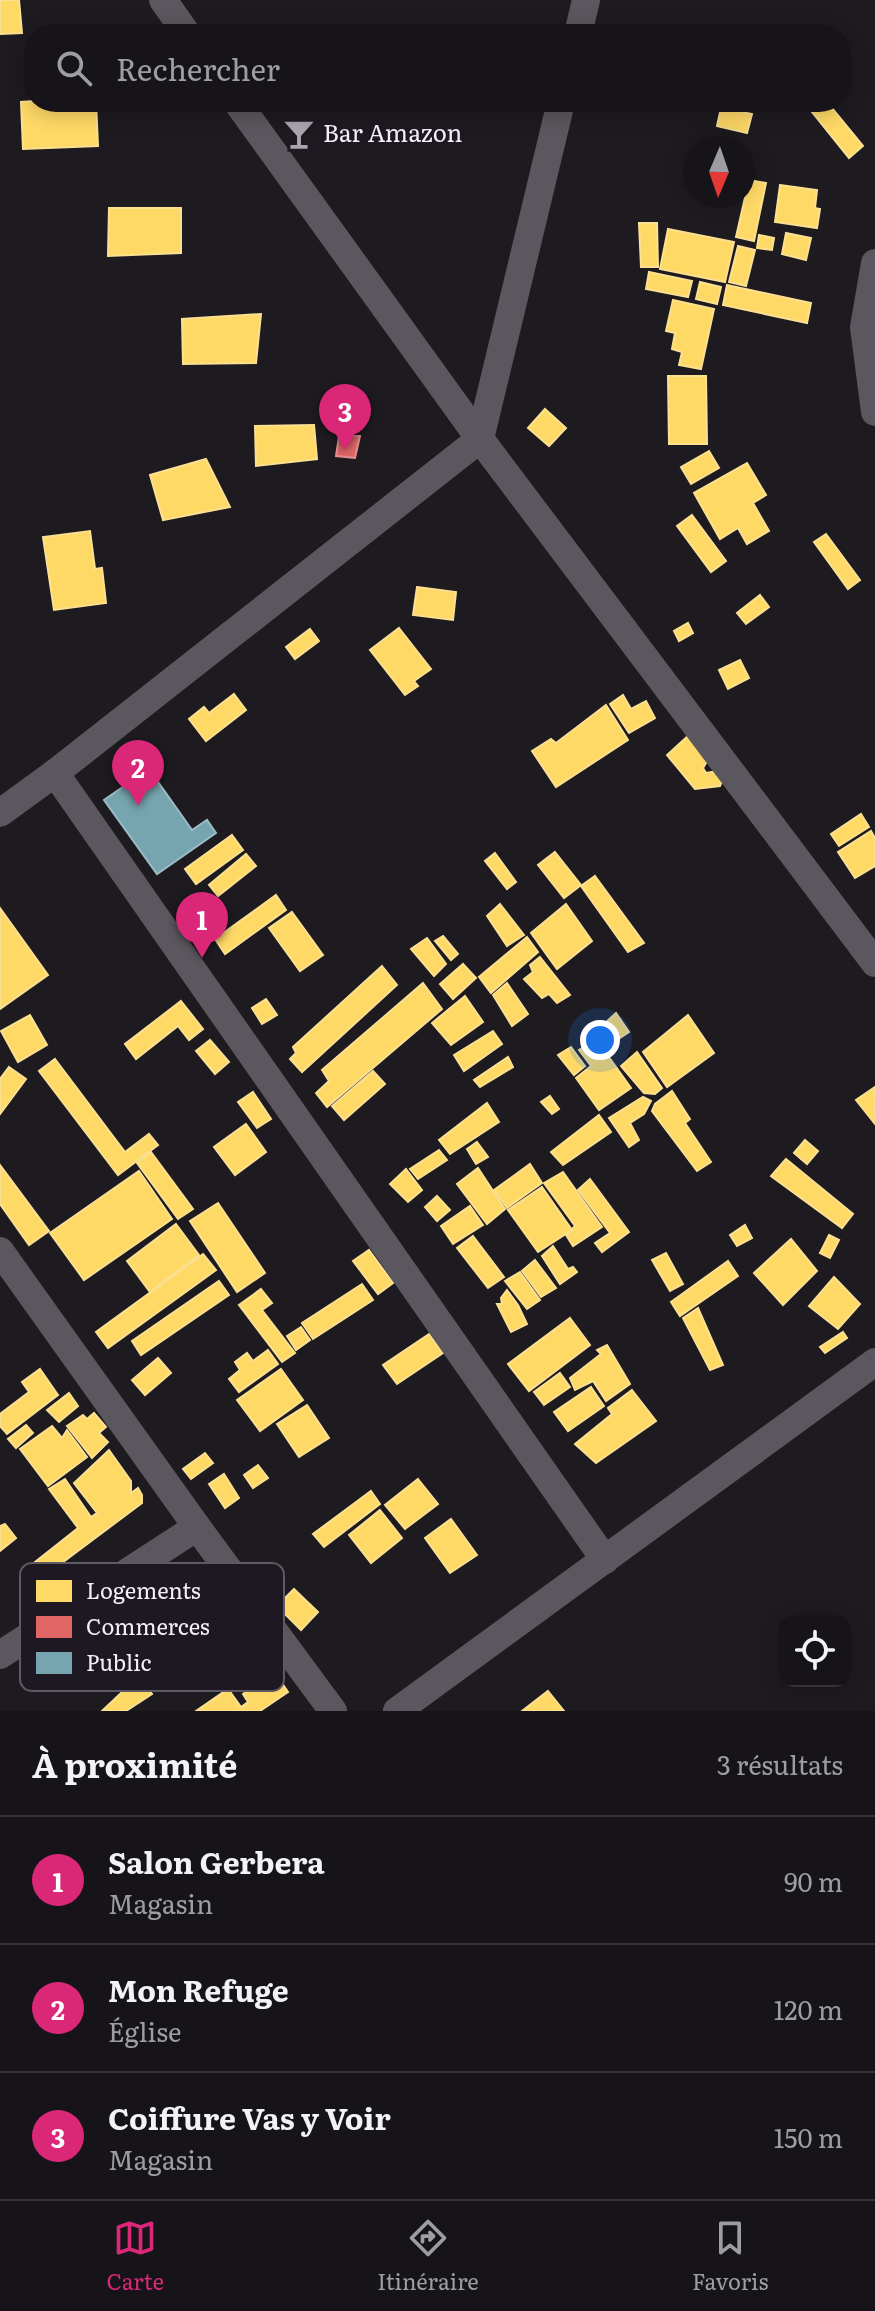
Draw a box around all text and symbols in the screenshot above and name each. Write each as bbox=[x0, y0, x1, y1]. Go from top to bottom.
search box bbox=[24, 24, 851, 112]
icon: search bbox=[52, 46, 96, 90]
text: Rechercher bbox=[116, 46, 280, 90]
place label: Bar Amazon bbox=[323, 114, 463, 149]
bar icon: Bar Amazon bbox=[282, 117, 316, 151]
north arrow bbox=[683, 136, 755, 208]
pin: 3 bbox=[319, 384, 371, 450]
pin: 2 bbox=[112, 740, 164, 806]
pin: 1 bbox=[176, 892, 228, 958]
your location bbox=[580, 1020, 620, 1060]
legend bbox=[20, 1563, 284, 1691]
text: Logements bbox=[86, 1573, 201, 1606]
text: Commerces bbox=[86, 1609, 210, 1642]
map controls bbox=[779, 1615, 851, 1687]
button: locate bbox=[779, 1615, 851, 1687]
text: Public bbox=[86, 1645, 151, 1678]
text: À proximité bbox=[32, 1738, 237, 1788]
text: 3 résultats bbox=[717, 1744, 843, 1783]
text: Salon Gerbera bbox=[108, 1839, 325, 1883]
text: 1 bbox=[53, 1861, 63, 1900]
text: 90 m bbox=[784, 1861, 843, 1900]
text: Magasin bbox=[108, 1883, 213, 1922]
text: Mon Refuge bbox=[108, 1967, 289, 2011]
text: 2 bbox=[51, 1989, 65, 2028]
text: 120 m bbox=[774, 1989, 843, 2028]
text: Église bbox=[108, 2011, 181, 2050]
text: Coiffure Vas y Voir bbox=[108, 2095, 391, 2139]
text: 3 bbox=[51, 2117, 65, 2156]
text: 150 m bbox=[774, 2117, 843, 2156]
text: Magasin bbox=[108, 2139, 213, 2178]
tab: Carte bbox=[107, 2216, 164, 2297]
tab: Itinéraire bbox=[377, 2216, 479, 2297]
tab: Favoris bbox=[692, 2216, 768, 2297]

